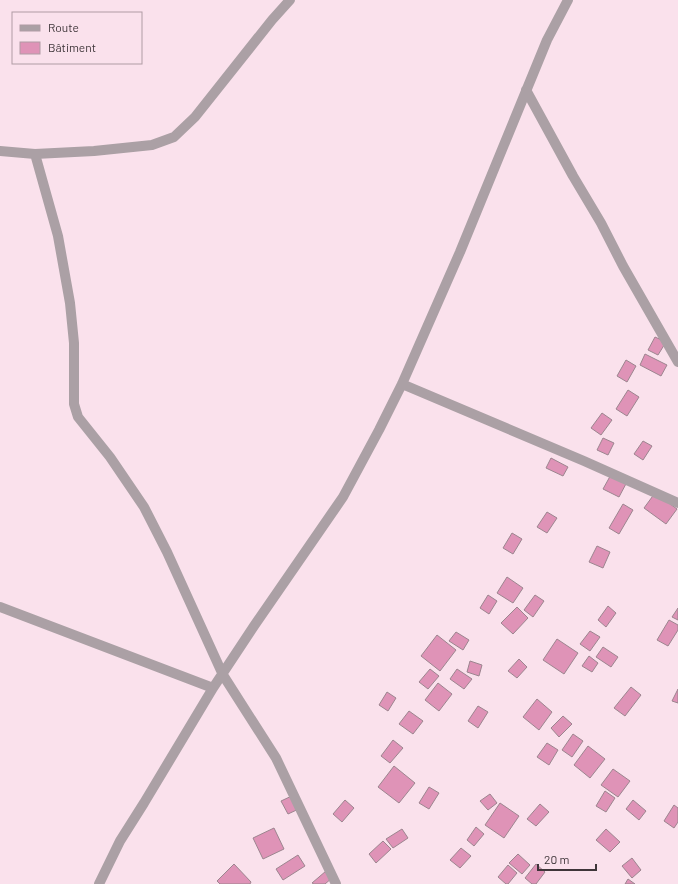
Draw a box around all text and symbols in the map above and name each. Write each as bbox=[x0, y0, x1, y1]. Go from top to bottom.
legend bbox=[12, 12, 142, 64]
text: Route bbox=[48, 20, 79, 34]
text: Bâtiment bbox=[48, 40, 96, 54]
scale bar bbox=[538, 846, 596, 872]
text: 20 m bbox=[544, 852, 570, 866]

